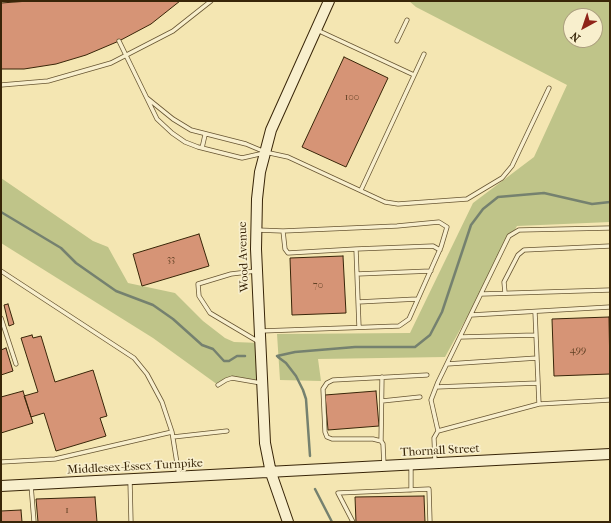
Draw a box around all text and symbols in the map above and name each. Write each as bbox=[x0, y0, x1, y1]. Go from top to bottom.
north arrow bbox=[563, 8, 603, 48]
text: N bbox=[568, 29, 583, 44]
house number: 100 bbox=[345, 92, 359, 104]
street label: Wood Avenue bbox=[236, 221, 252, 293]
house number: 33 bbox=[167, 254, 175, 266]
house number: 70 bbox=[313, 280, 323, 292]
house number: 499 bbox=[570, 345, 586, 357]
street label: Thornall Street bbox=[400, 442, 480, 460]
street label: Middlesex-Essex Turnpike bbox=[67, 456, 203, 478]
house number: 1 bbox=[65, 505, 69, 517]

